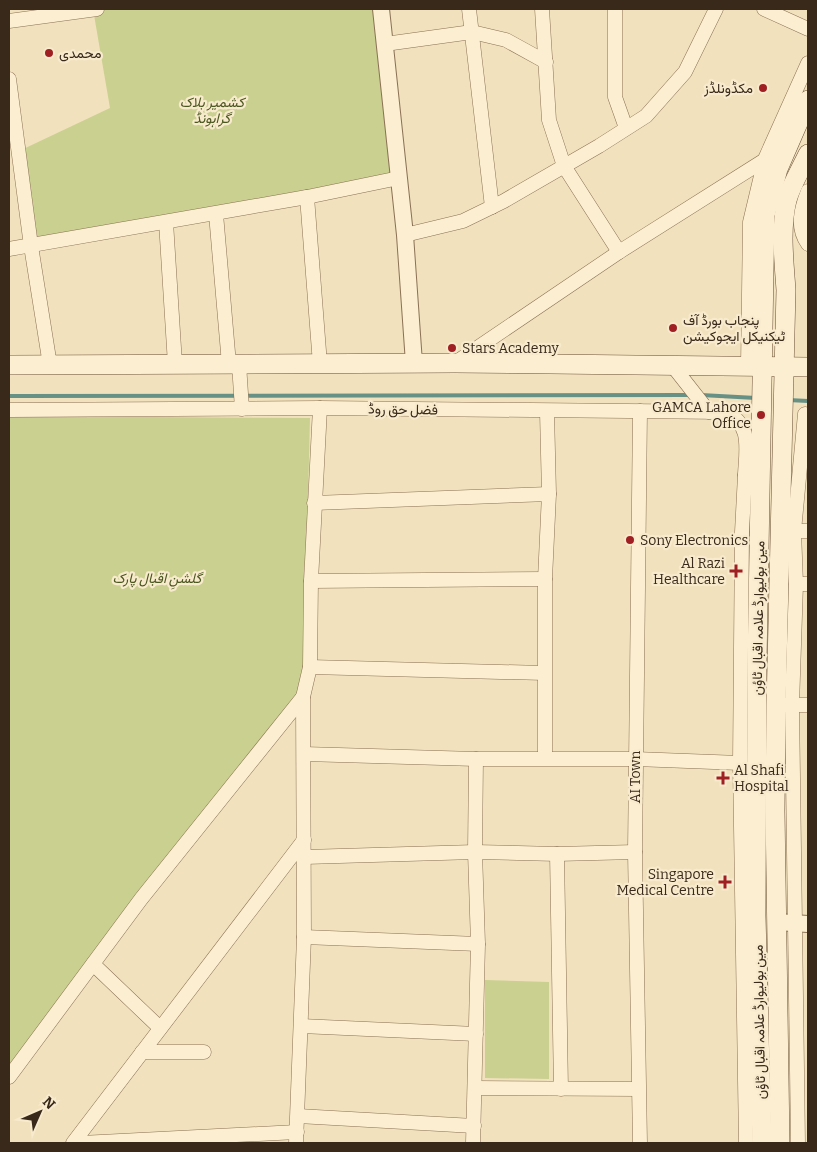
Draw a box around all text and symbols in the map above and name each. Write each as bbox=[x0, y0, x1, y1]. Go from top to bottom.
place label: محمدی bbox=[59, 45, 101, 62]
marker: محمدی bbox=[43, 47, 55, 59]
place label: مکڈونلڈز bbox=[703, 80, 753, 97]
marker: مکڈونلڈز bbox=[757, 82, 769, 94]
park label: کشمیر بلاک ﮔﺮﺍﮨﻮﻧﮉ bbox=[180, 94, 247, 128]
place label: پنجاب بورڈ آف ٹیکنیکل ایجوکیشن bbox=[683, 312, 785, 345]
marker: پنجاب بورڈ آف ٹیکنیکل ایجوکیشن bbox=[667, 322, 679, 334]
place label: Stars Academy bbox=[462, 340, 559, 357]
marker: Stars Academy bbox=[446, 342, 458, 354]
place label: GAMCA Lahore Office bbox=[652, 399, 751, 432]
street label: فضل حق روڈ bbox=[368, 400, 438, 419]
marker: GAMCA Lahore Office bbox=[755, 409, 767, 421]
place label: Sony Electronics bbox=[640, 532, 748, 549]
marker: Sony Electronics bbox=[624, 534, 636, 546]
street label: مین بولیوارڈ علامہ اقبال ٹاؤن bbox=[749, 540, 769, 696]
place label: Al Razi Healthcare bbox=[653, 555, 725, 588]
marker: Al Razi Healthcare bbox=[729, 564, 743, 578]
park label: گلشنِ اقبال پارک bbox=[113, 570, 204, 590]
street label: AI Town bbox=[627, 751, 644, 803]
place label: Al Shafi Hospital bbox=[734, 762, 789, 795]
marker: Al Shafi Hospital bbox=[716, 771, 730, 785]
place label: Singapore Medical Centre bbox=[616, 866, 714, 899]
marker: Singapore Medical Centre bbox=[718, 875, 732, 889]
street label: مین بولیوارڈ علامہ اقبال ٹاؤن bbox=[750, 944, 770, 1100]
north arrow bbox=[15, 1087, 65, 1137]
text: N bbox=[39, 1093, 59, 1113]

